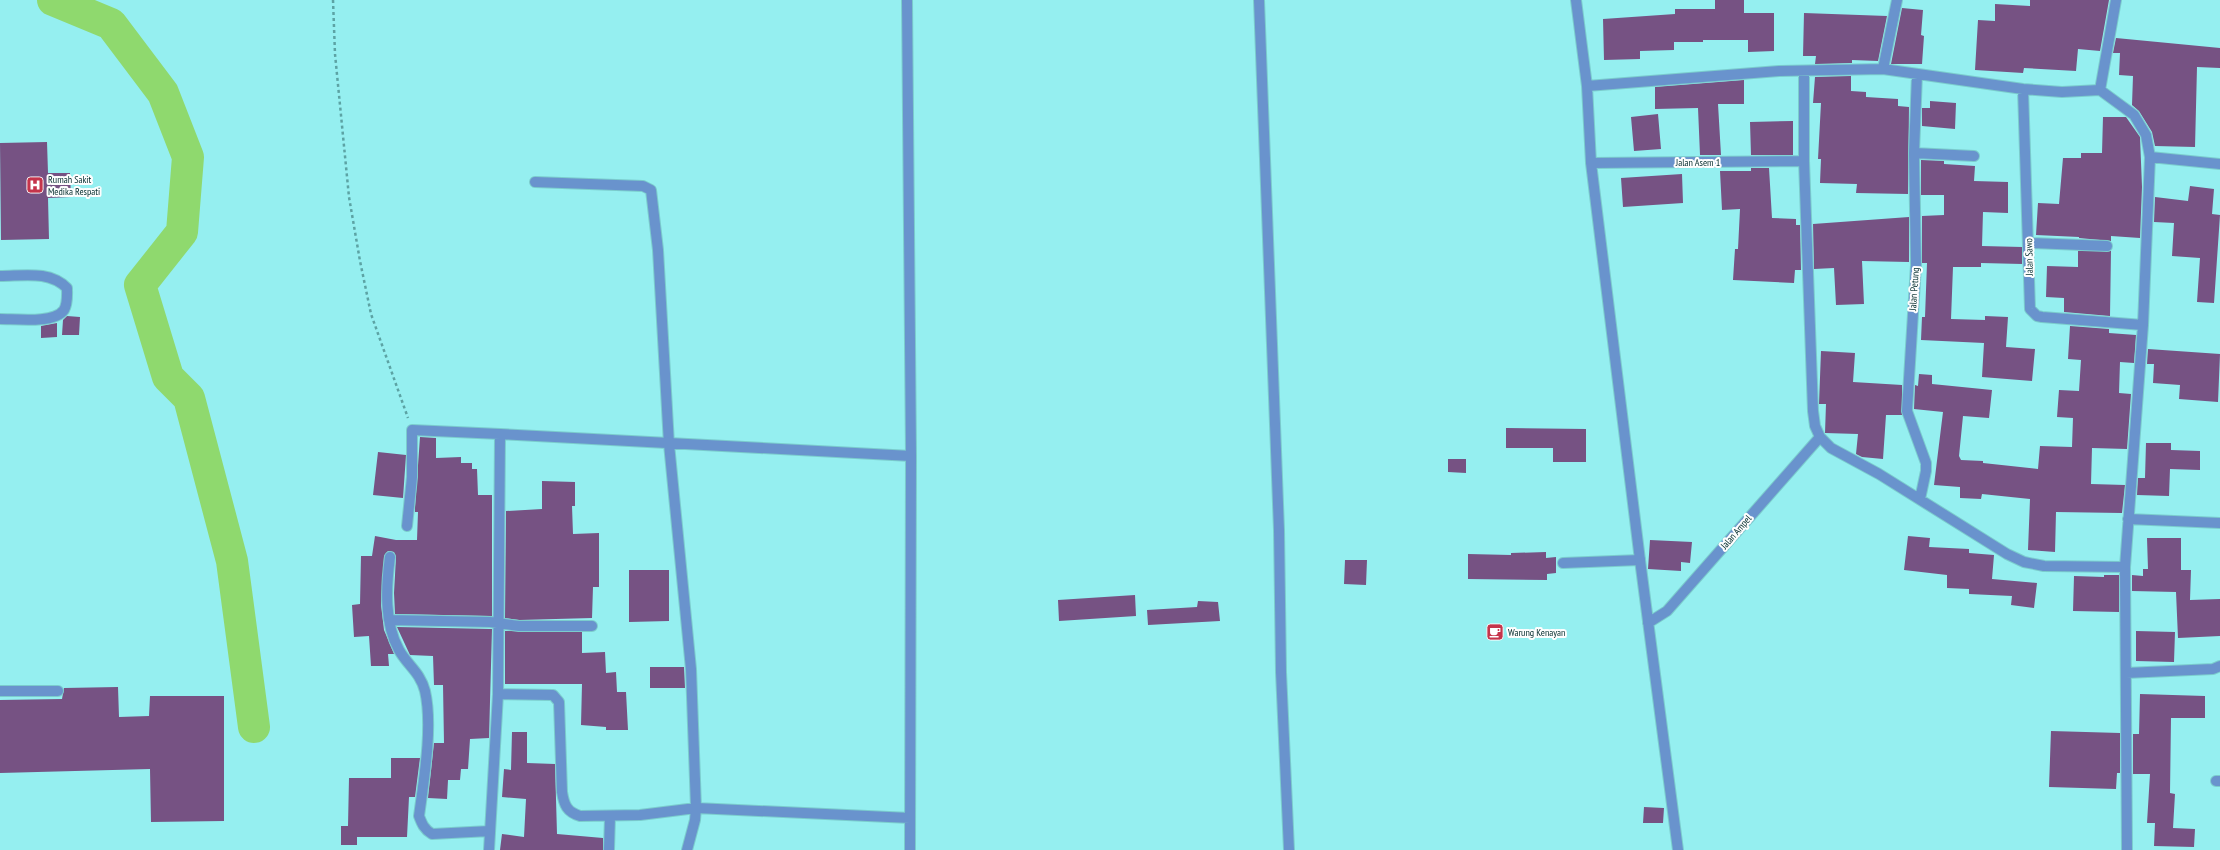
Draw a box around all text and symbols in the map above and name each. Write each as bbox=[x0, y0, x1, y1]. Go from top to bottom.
street label: Jalan Asem 1 bbox=[1675, 156, 1720, 169]
place label: Rumah Sakit Medika Respati bbox=[48, 173, 100, 198]
hospital icon: Rumah Sakit Medika Respati bbox=[25, 175, 45, 195]
street label: Jalan Sawo bbox=[2022, 238, 2036, 277]
street label: Jalan Petung bbox=[1906, 267, 1922, 312]
street label: Jalan Ampel bbox=[1717, 512, 1755, 553]
cafe icon: Warung Kenayan bbox=[1485, 622, 1505, 642]
place label: Warung Kenayan bbox=[1508, 626, 1566, 639]

